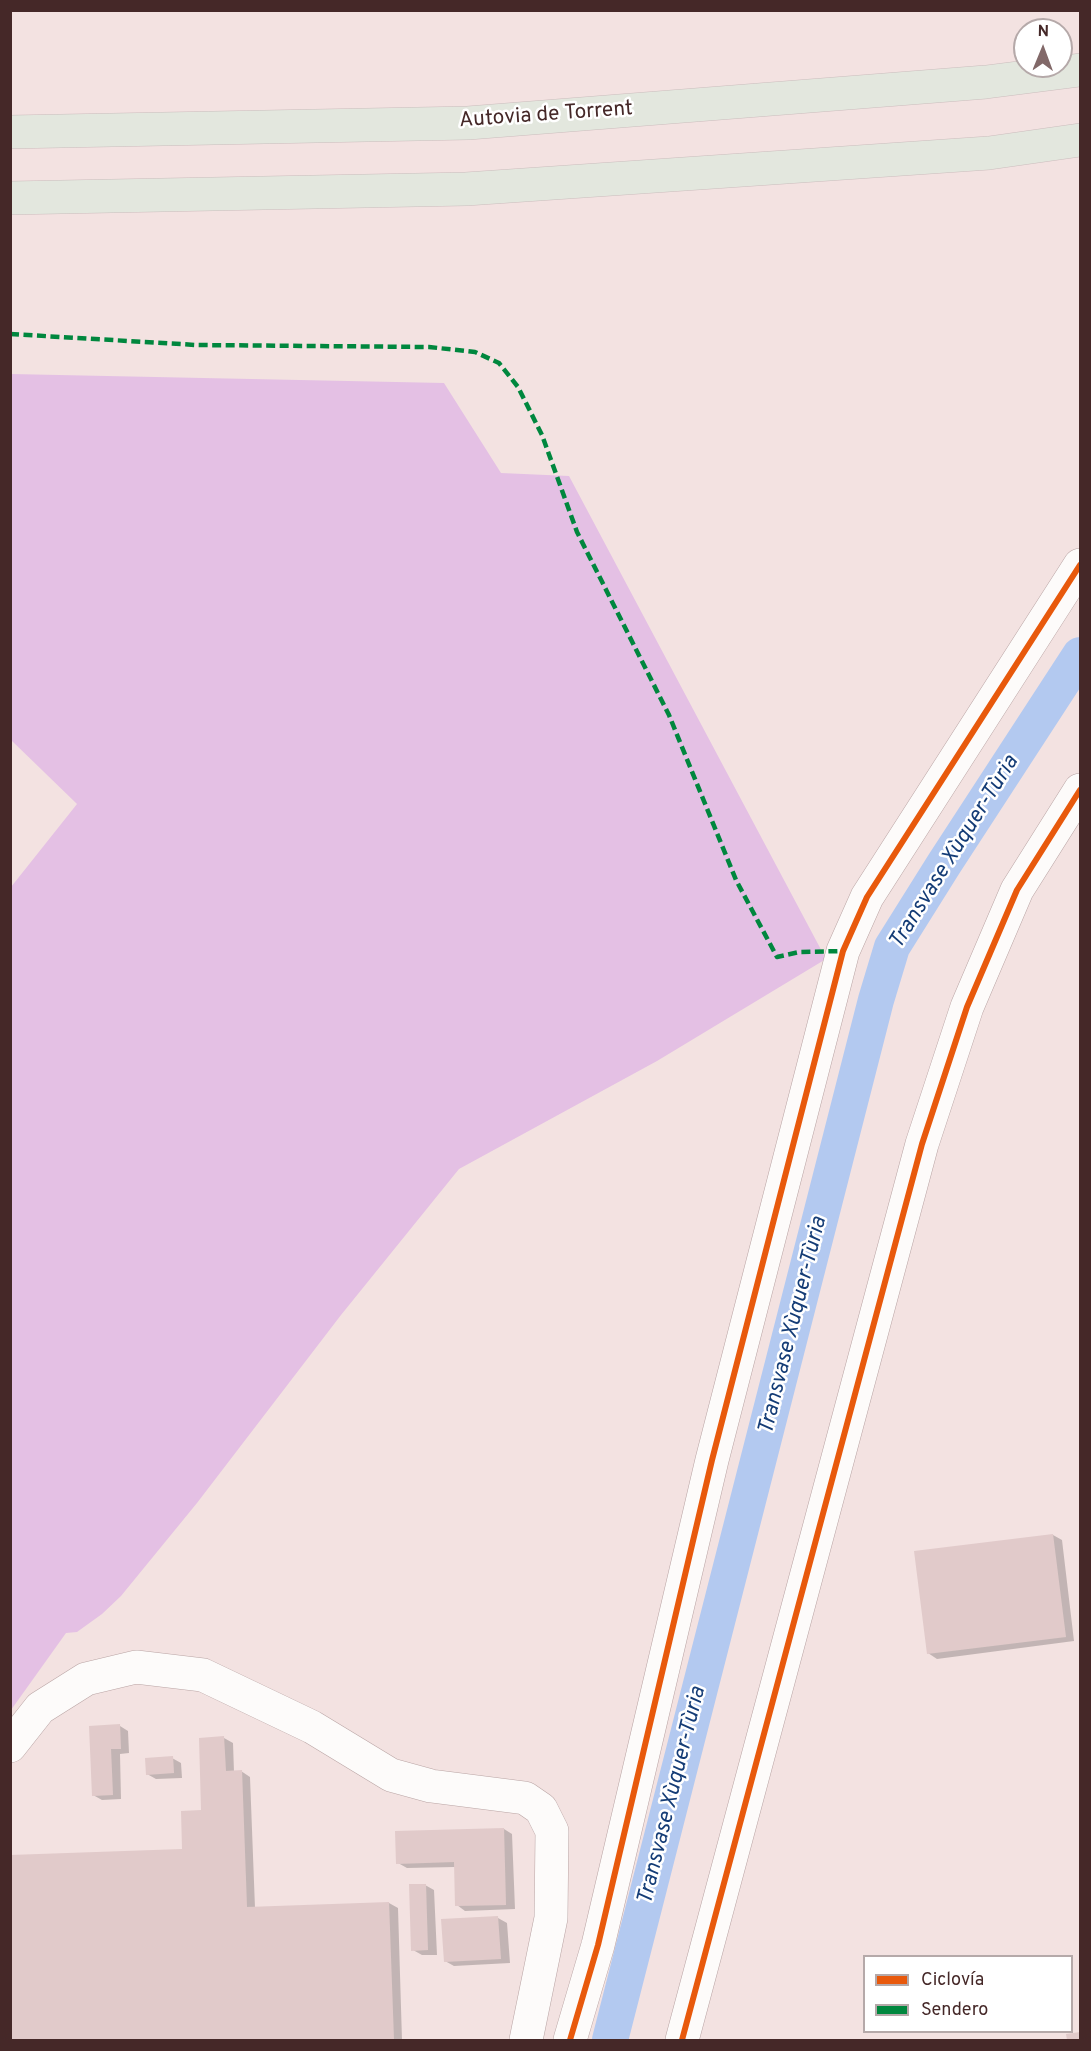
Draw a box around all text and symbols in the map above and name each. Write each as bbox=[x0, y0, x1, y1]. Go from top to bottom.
north arrow bbox=[1013, 18, 1073, 78]
text: N bbox=[1037, 22, 1049, 42]
street label: Autovia de Torrent bbox=[458, 97, 634, 135]
water label: Transvase Xùquer-Tùria bbox=[885, 751, 1025, 955]
water label: Transvase Xùquer-Tùria bbox=[754, 1214, 834, 1438]
water label: Transvase Xùquer-Tùria bbox=[633, 1684, 713, 1908]
legend bbox=[863, 1955, 1073, 2033]
text: Ciclovía bbox=[921, 1969, 984, 1992]
text: Sendero bbox=[921, 1999, 988, 2022]

